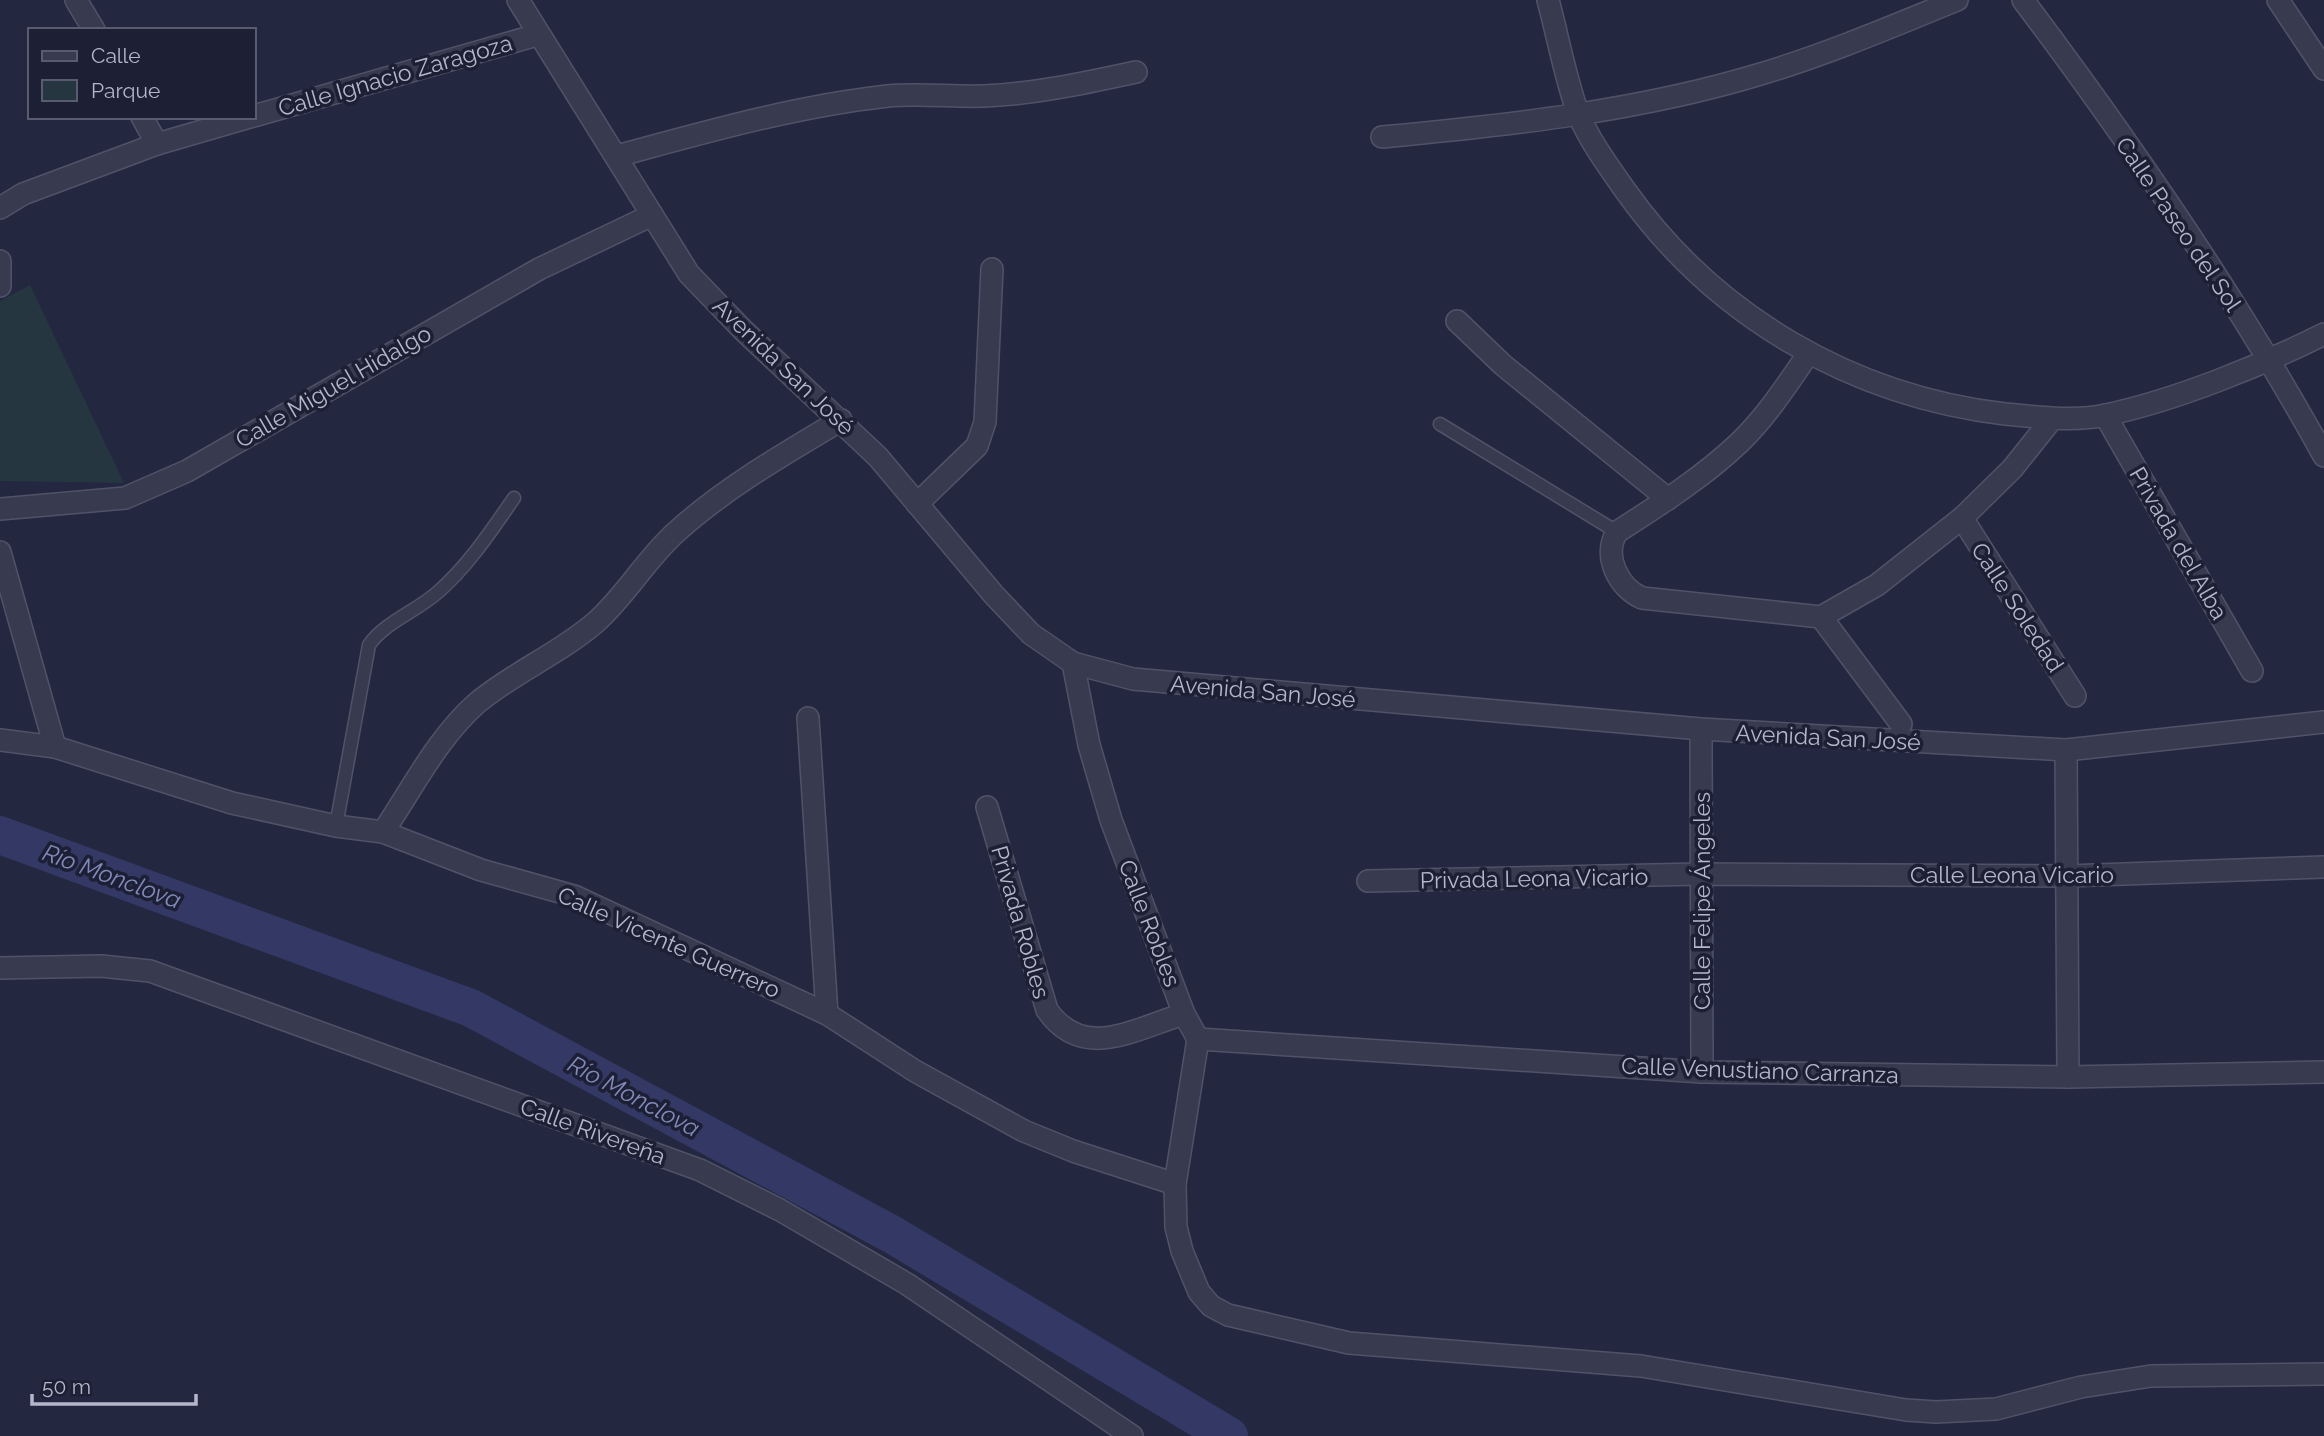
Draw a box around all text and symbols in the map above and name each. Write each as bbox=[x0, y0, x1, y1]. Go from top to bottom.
legend bbox=[28, 28, 256, 119]
street label: Calle Ignacio Zaragoza bbox=[275, 29, 515, 121]
text: Calle bbox=[91, 43, 141, 68]
text: Parque bbox=[91, 78, 160, 103]
street label: Calle Paseo del Sol bbox=[2111, 132, 2248, 317]
street label: Avenida San José bbox=[708, 292, 860, 440]
street label: Calle Miguel Hidalgo bbox=[230, 319, 436, 453]
street label: Privada del Alba bbox=[2124, 462, 2234, 624]
street label: Calle Soledad bbox=[1966, 537, 2070, 677]
street label: Avenida San José bbox=[1169, 669, 1357, 713]
street label: Avenida San José bbox=[1735, 719, 1921, 755]
street label: Calle Felipe Ángeles bbox=[1688, 792, 1715, 1010]
water label: Río Monclova bbox=[39, 838, 185, 914]
street label: Privada Robles bbox=[986, 842, 1056, 1002]
street label: Calle Robles bbox=[1113, 856, 1187, 990]
street label: Calle Leona Vicario bbox=[1910, 861, 2114, 888]
street label: Privada Leona Vicario bbox=[1420, 863, 1648, 893]
street label: Calle Vicente Guerrero bbox=[554, 881, 784, 1003]
water label: Río Monclova bbox=[563, 1049, 705, 1143]
street label: Calle Venustiano Carranza bbox=[1621, 1052, 1899, 1088]
street label: Calle Rivereña bbox=[517, 1092, 669, 1170]
scale bar bbox=[32, 1362, 196, 1406]
text: 50 m bbox=[42, 1374, 91, 1399]

